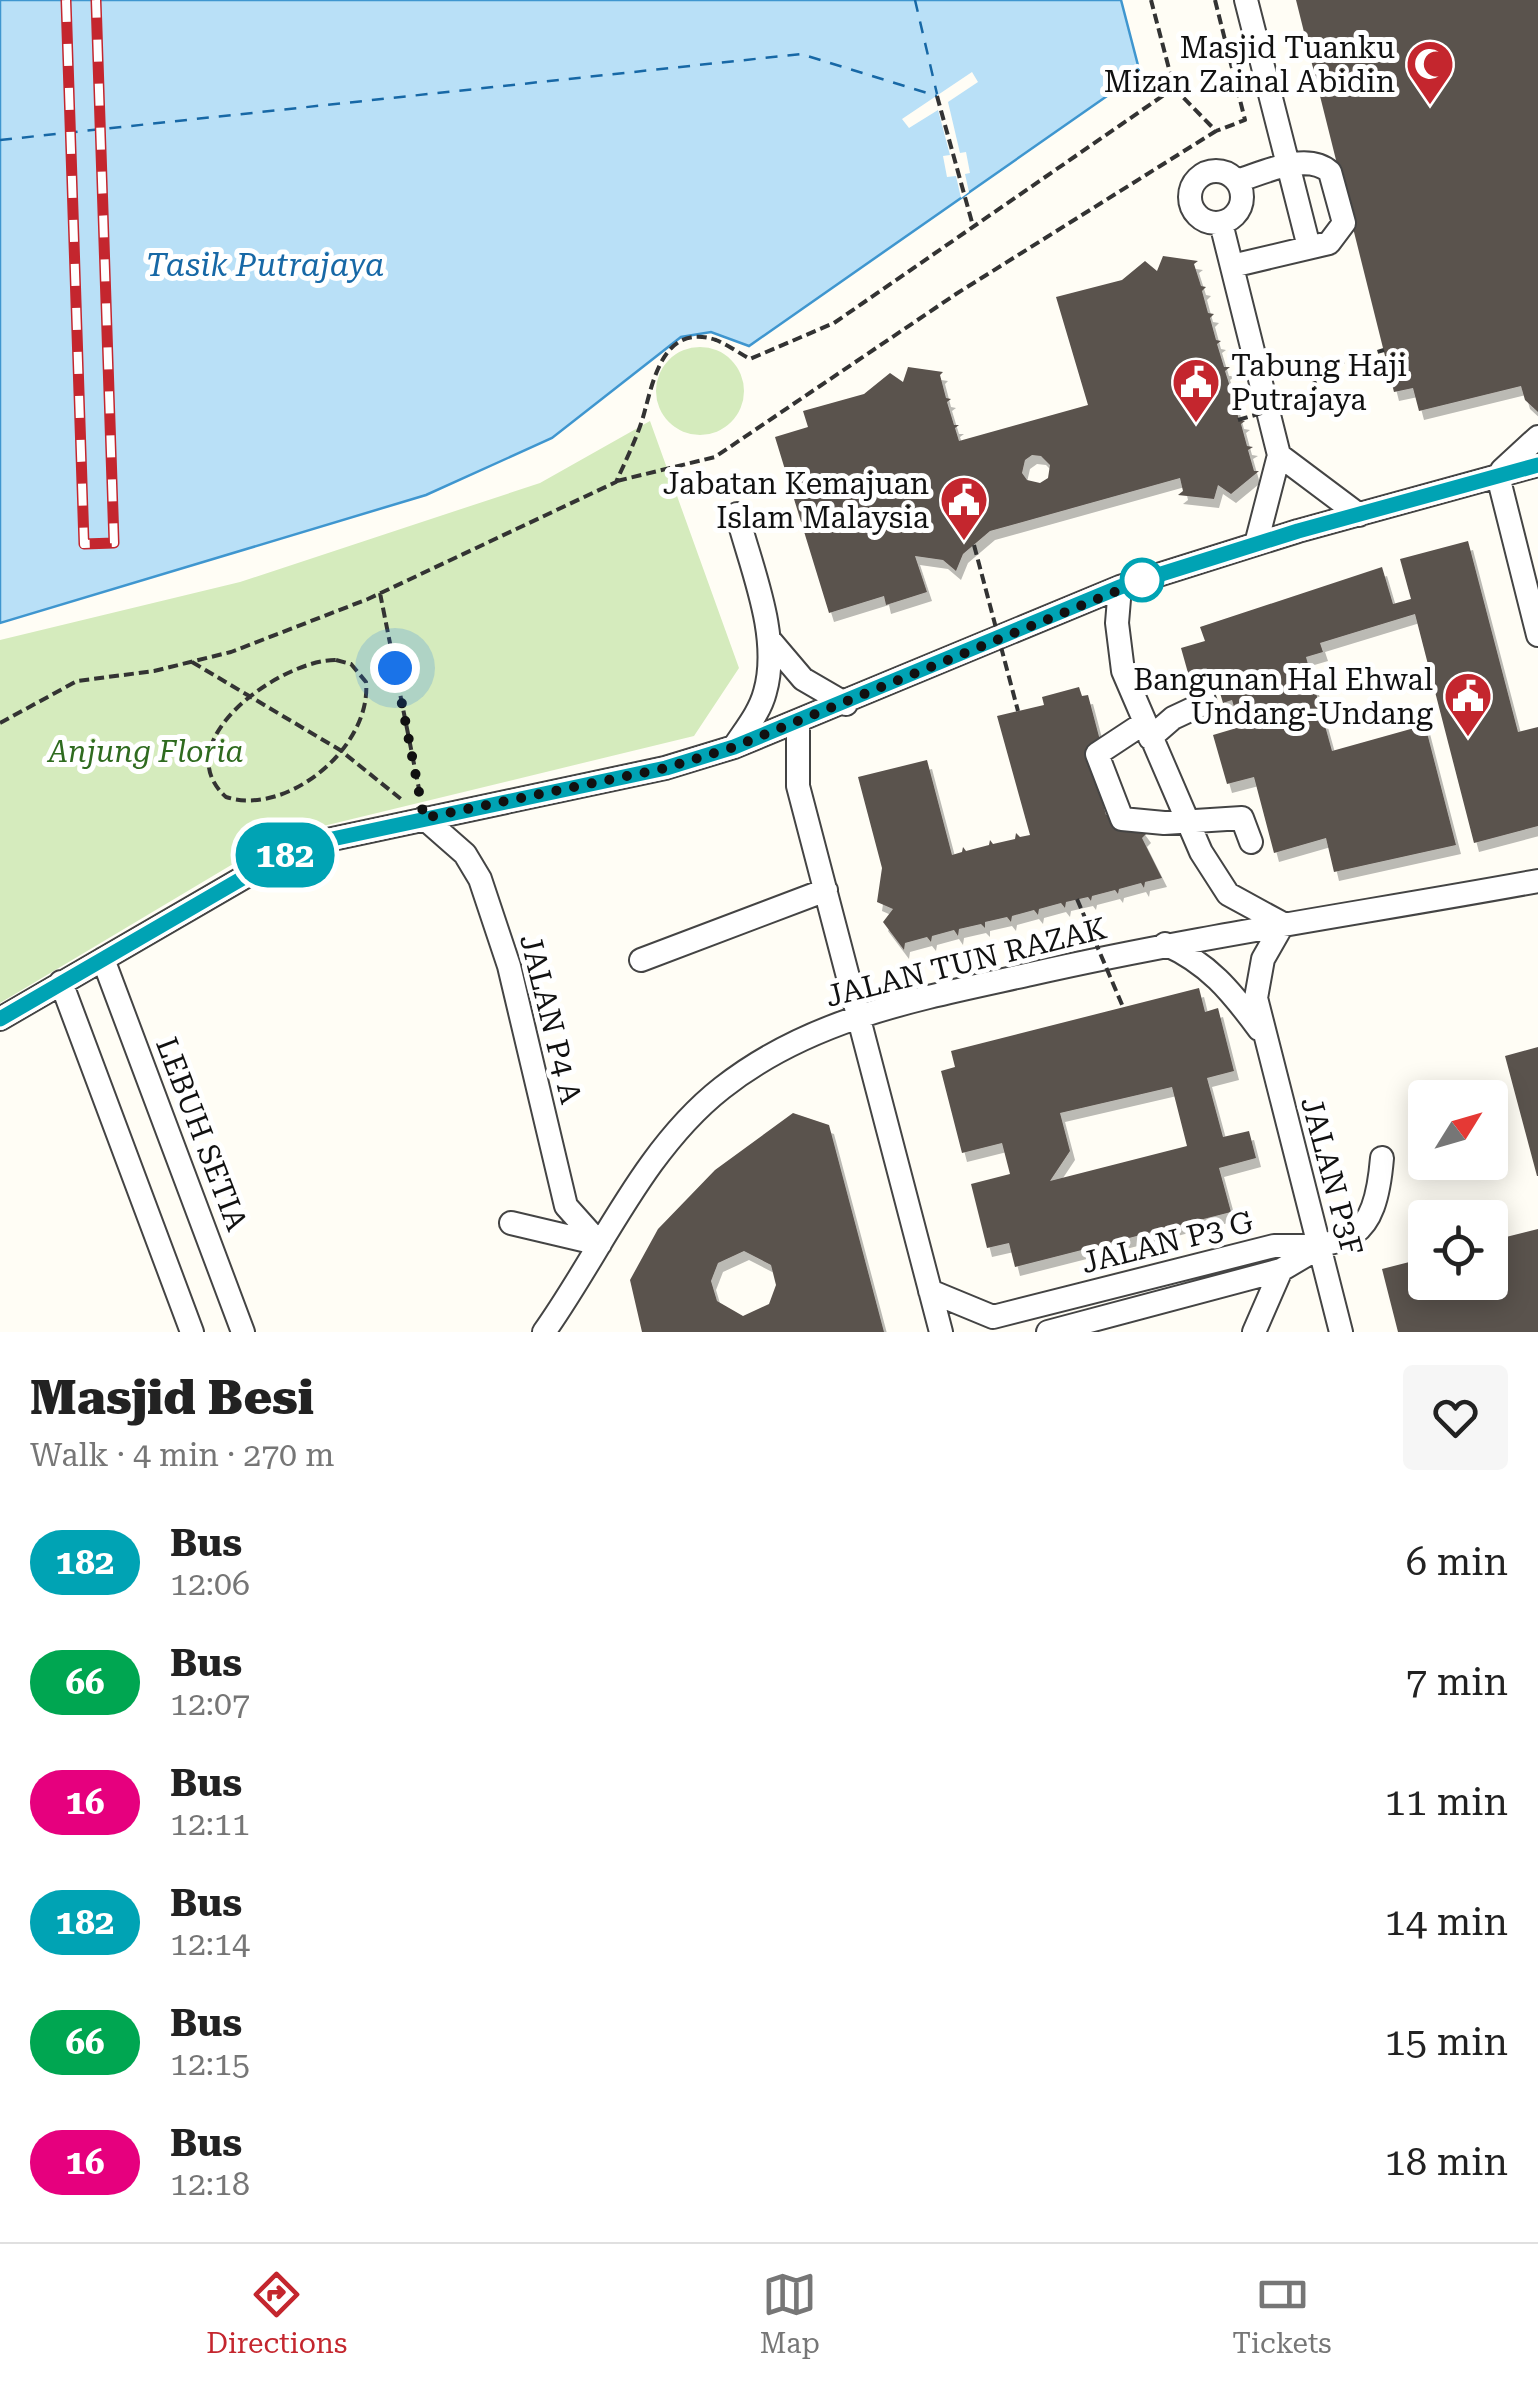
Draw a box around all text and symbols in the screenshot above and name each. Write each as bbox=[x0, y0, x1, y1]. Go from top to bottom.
place label: Masjid Tuanku Mizan Zainal Abidin bbox=[1104, 30, 1395, 99]
mosque icon: Masjid Tuanku Mizan Zainal Abidin bbox=[1404, 38, 1456, 106]
water label: Tasik Putrajaya bbox=[146, 246, 384, 284]
place label: Tabung Haji Putrajaya bbox=[1231, 348, 1407, 417]
public building icon: Tabung Haji Putrajaya bbox=[1170, 356, 1222, 424]
place label: Jabatan Kemajuan Islam Malaysia bbox=[663, 466, 929, 535]
public building icon: Jabatan Kemajuan Islam Malaysia bbox=[938, 474, 990, 542]
unlabelled marker bbox=[1121, 559, 1163, 601]
your location bbox=[370, 643, 420, 693]
place label: Bangunan Hal Ehwal Undang-Undang bbox=[1133, 662, 1433, 731]
public building icon: Bangunan Hal Ehwal Undang-Undang bbox=[1442, 670, 1494, 738]
park label: Anjung Floria bbox=[46, 734, 244, 769]
line badge: 182 bbox=[228, 822, 342, 888]
text: 182 bbox=[256, 835, 314, 876]
street label: JALAN TUN RAZAK bbox=[822, 910, 1110, 1014]
street label: JALAN P4 A bbox=[513, 931, 589, 1107]
street label: LEBUH SETIA bbox=[149, 1032, 255, 1236]
north arrow bbox=[1408, 1080, 1508, 1180]
map controls bbox=[1408, 1080, 1508, 1300]
street label: JALAN P3F bbox=[1294, 1093, 1370, 1259]
button: locate bbox=[1408, 1200, 1508, 1300]
street label: JALAN P3 G bbox=[1078, 1204, 1256, 1280]
button: heart bbox=[1403, 1365, 1508, 1470]
text: Masjid Besi bbox=[30, 1370, 314, 1426]
text: Walk · 4 min · 270 m bbox=[30, 1436, 334, 1474]
text: Bus bbox=[170, 1521, 242, 1565]
text: 6 min bbox=[1406, 1540, 1508, 1584]
text: 182 bbox=[56, 1542, 114, 1583]
text: 12:06 bbox=[170, 1565, 250, 1603]
text: Bus bbox=[170, 1641, 242, 1685]
text: 7 min bbox=[1406, 1660, 1508, 1704]
text: 66 bbox=[65, 1662, 105, 1703]
text: 12:07 bbox=[170, 1685, 250, 1723]
text: Bus bbox=[170, 1761, 242, 1805]
text: 11 min bbox=[1385, 1780, 1508, 1824]
text: 16 bbox=[65, 1782, 105, 1823]
text: 12:11 bbox=[170, 1805, 250, 1843]
text: Bus bbox=[170, 1881, 242, 1925]
text: 14 min bbox=[1385, 1900, 1508, 1944]
text: 182 bbox=[56, 1902, 114, 1943]
text: 12:14 bbox=[170, 1925, 250, 1963]
text: Bus bbox=[170, 2001, 242, 2045]
text: 15 min bbox=[1385, 2020, 1508, 2064]
text: 66 bbox=[65, 2022, 105, 2063]
text: 12:15 bbox=[170, 2045, 250, 2083]
text: Bus bbox=[170, 2121, 242, 2165]
text: 18 min bbox=[1385, 2140, 1508, 2184]
text: 16 bbox=[65, 2142, 105, 2183]
text: 12:18 bbox=[170, 2165, 250, 2203]
tab: Directions bbox=[206, 2267, 347, 2360]
tab: Map bbox=[760, 2267, 820, 2360]
tab: Tickets bbox=[1232, 2267, 1332, 2360]

